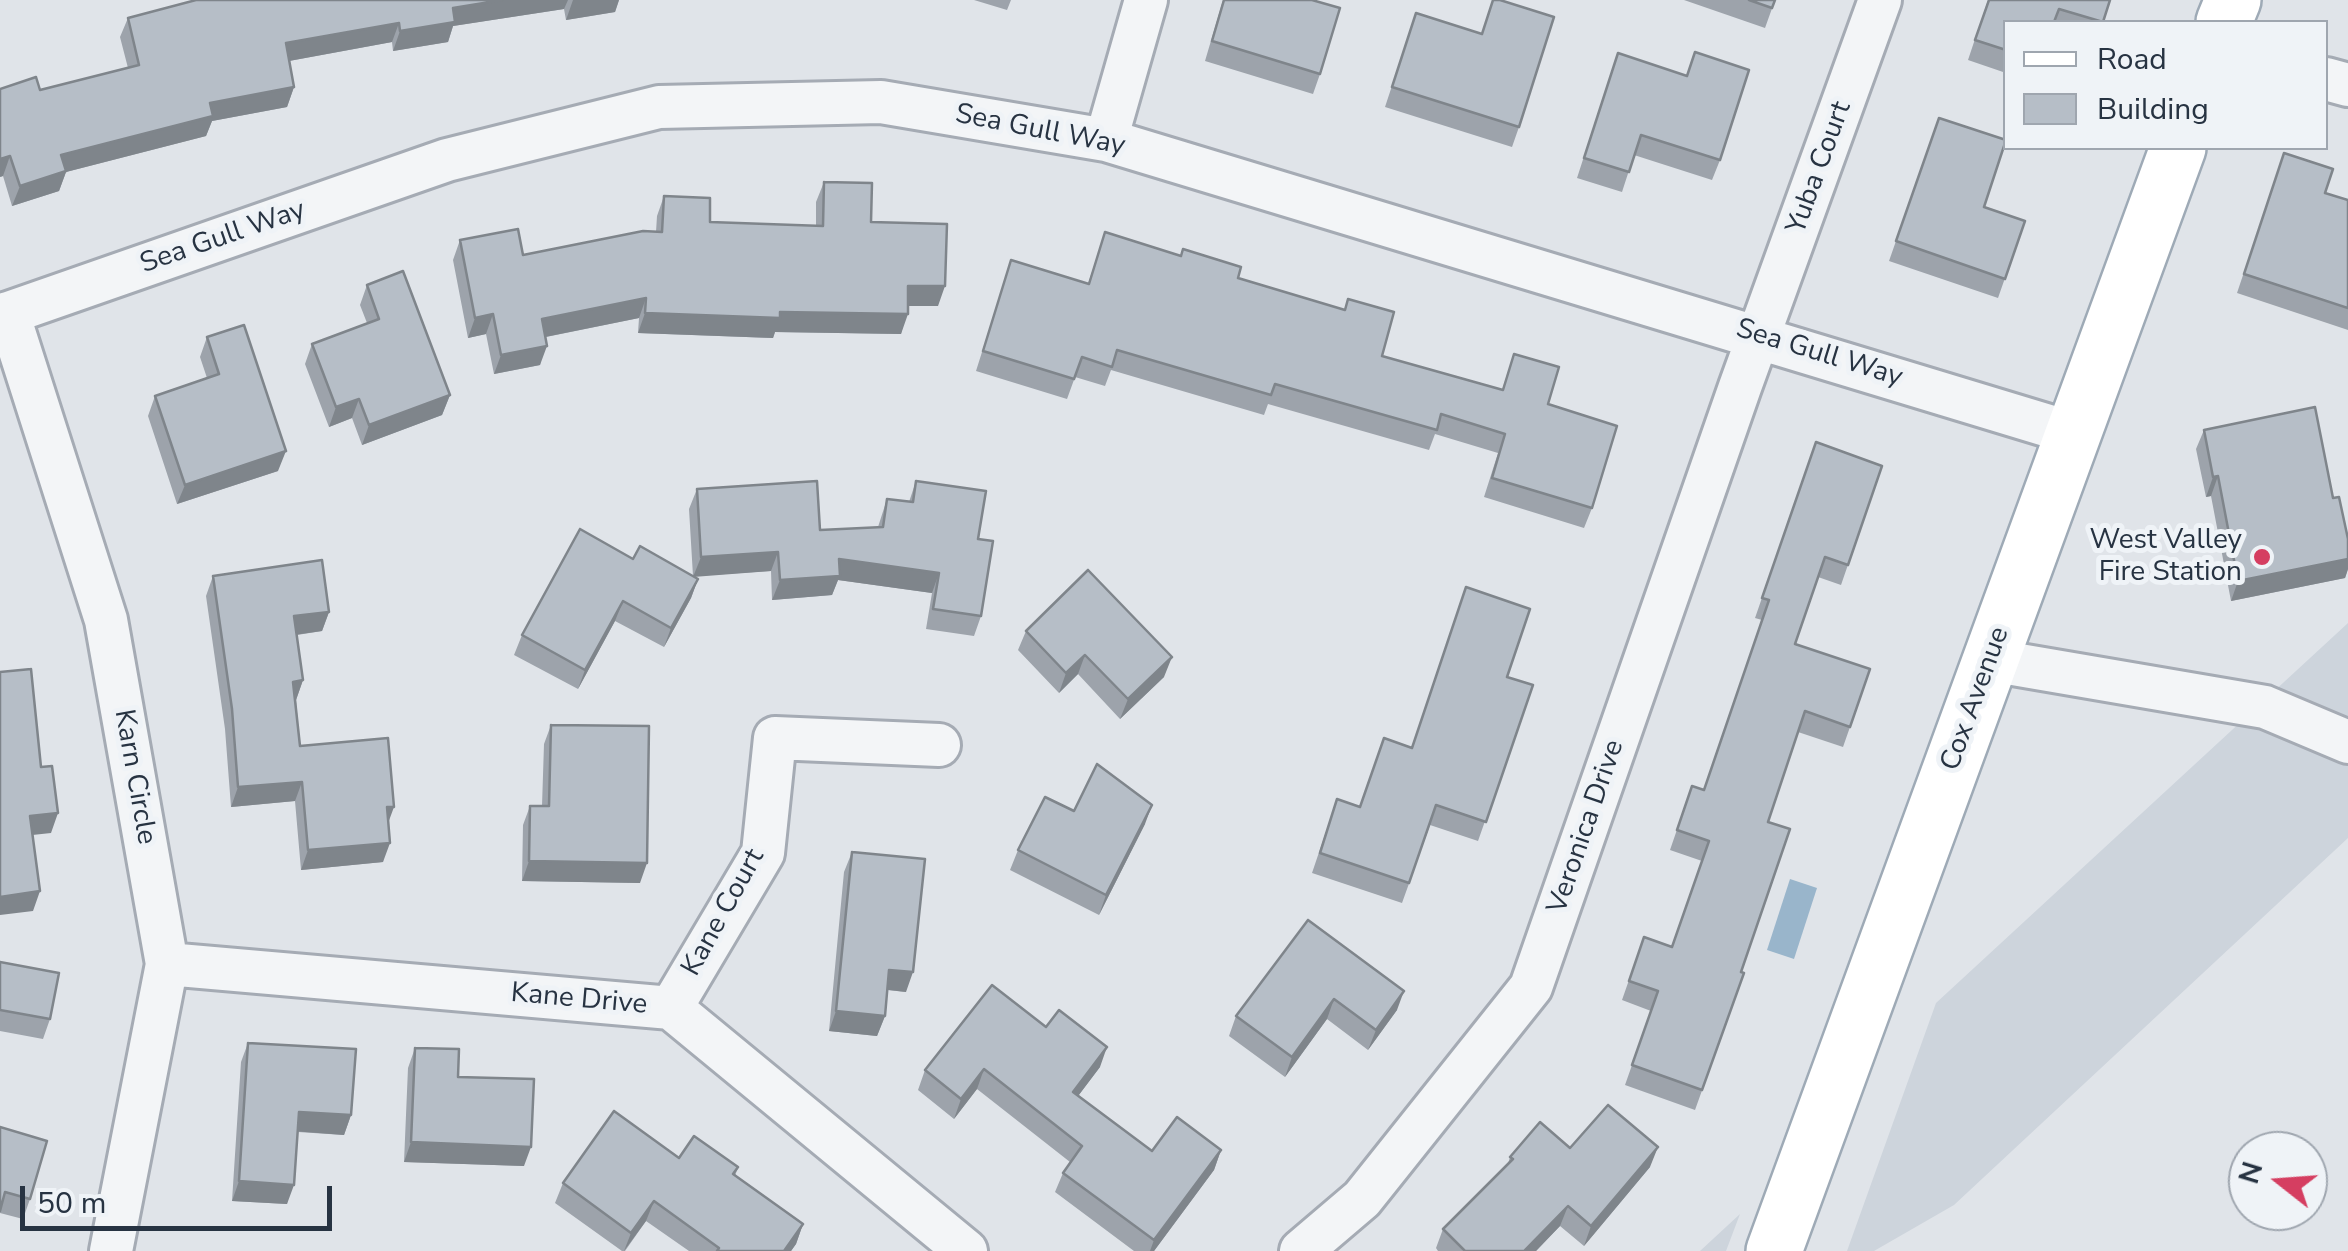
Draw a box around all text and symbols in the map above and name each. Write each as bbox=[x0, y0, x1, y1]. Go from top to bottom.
legend bbox=[2003, 20, 2328, 150]
text: Road bbox=[2097, 39, 2167, 80]
text: Building bbox=[2097, 89, 2209, 130]
street label: Yuba Court bbox=[1781, 97, 1859, 239]
street label: Sea Gull Way bbox=[952, 98, 1128, 164]
street label: Sea Gull Way bbox=[136, 194, 310, 282]
street label: Sea Gull Way bbox=[1732, 313, 1906, 395]
place label: West Valley Fire Station bbox=[2090, 524, 2242, 590]
marker: West Valley Fire Station bbox=[2251, 546, 2273, 568]
street label: Cox Avenue bbox=[1935, 623, 2017, 775]
street label: Karn Circle bbox=[106, 707, 162, 847]
street label: Veronica Drive bbox=[1542, 736, 1632, 918]
street label: Kane Court bbox=[675, 844, 773, 982]
street label: Kane Drive bbox=[509, 977, 649, 1023]
north arrow bbox=[2228, 1131, 2328, 1231]
text: N bbox=[2230, 1157, 2272, 1188]
scale bar bbox=[25, 1166, 338, 1228]
text: 50 m bbox=[37, 1183, 106, 1224]

